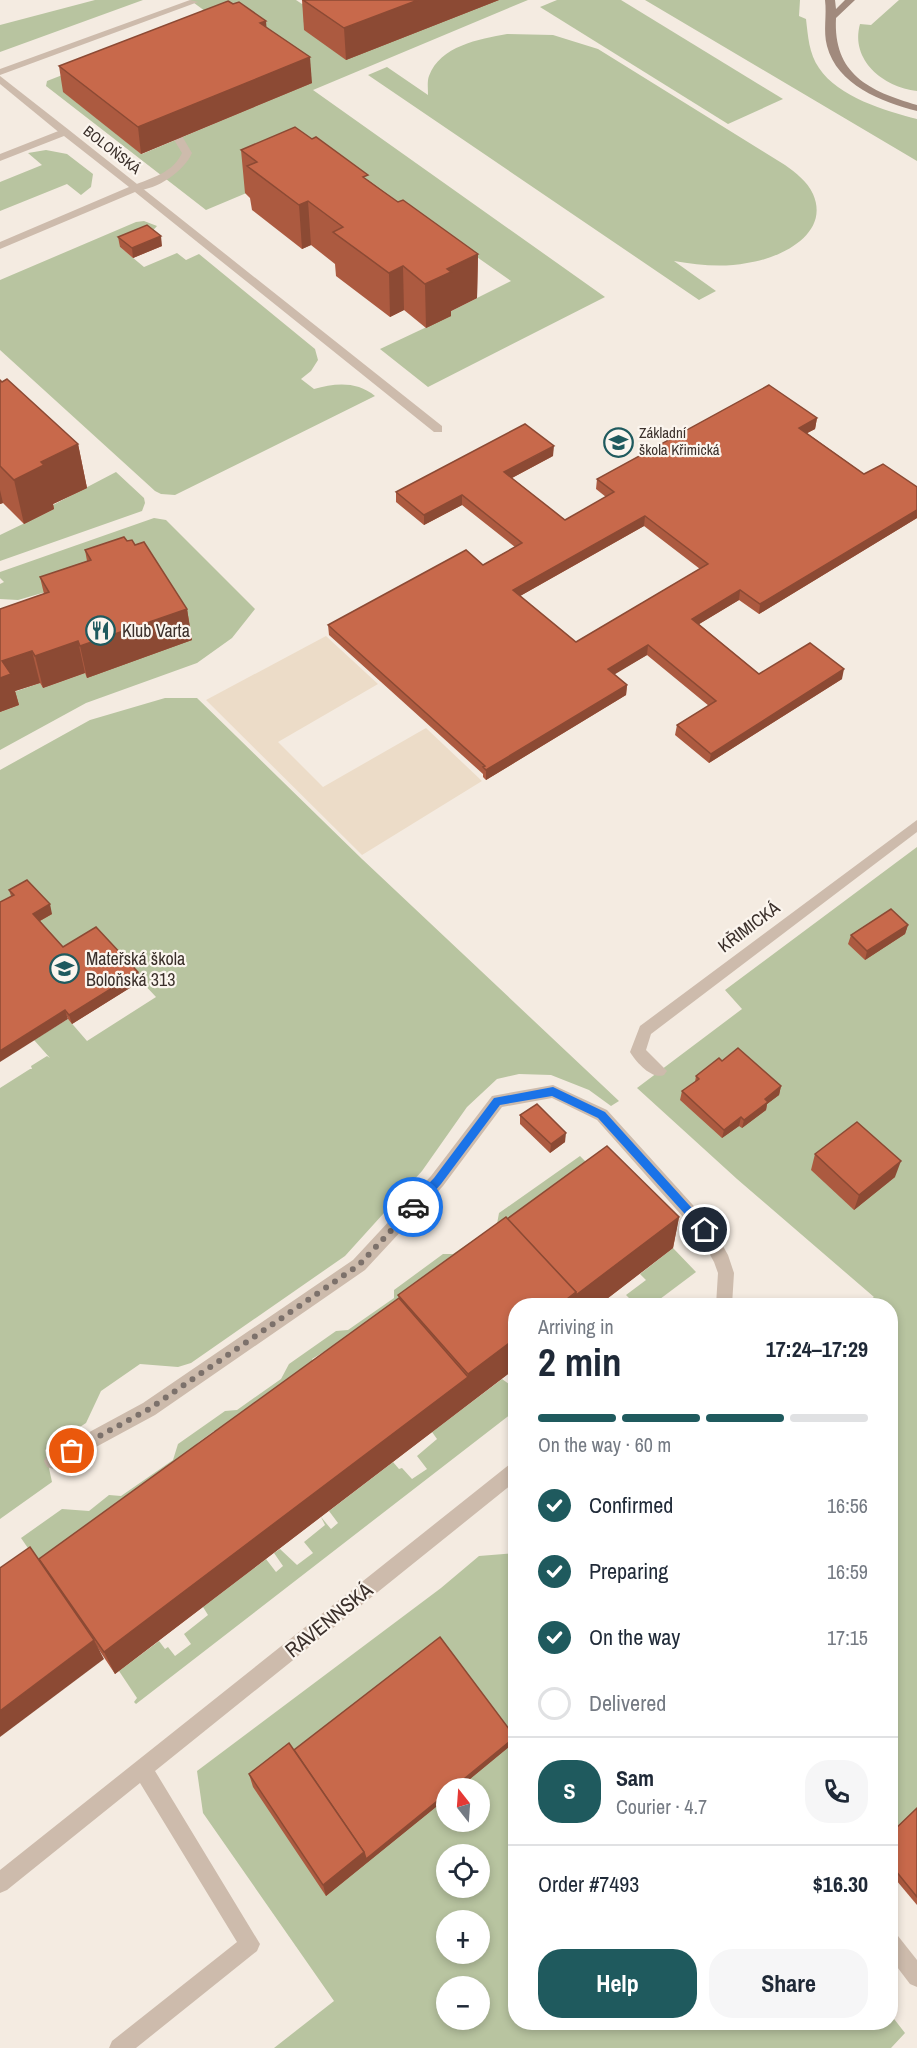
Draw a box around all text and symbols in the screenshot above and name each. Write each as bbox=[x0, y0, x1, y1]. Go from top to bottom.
street label: BOLOŇSKÁ bbox=[79, 120, 146, 179]
place label: Základní škola Křimická bbox=[639, 422, 720, 460]
school or university icon: Základní škola Křimická bbox=[602, 426, 634, 458]
restaurant icon: Klub Varta bbox=[85, 615, 117, 647]
place label: Klub Varta bbox=[122, 618, 190, 643]
street label: KŘIMICKÁ bbox=[713, 895, 785, 958]
place label: Mateřská škola Boloňská 313 bbox=[86, 946, 185, 992]
school or university icon: Mateřská škola Boloňská 313 bbox=[49, 953, 81, 985]
courier bbox=[383, 1177, 443, 1237]
icon: car bbox=[397, 1191, 430, 1224]
pin bbox=[679, 1204, 730, 1255]
icon: home bbox=[688, 1213, 721, 1246]
text: Arriving in bbox=[538, 1313, 614, 1340]
text: 17:24–17:29 bbox=[766, 1334, 868, 1364]
text: 2 min bbox=[538, 1336, 622, 1388]
pin bbox=[46, 1425, 97, 1476]
text: On the way · 60 m bbox=[538, 1431, 671, 1458]
icon: bag bbox=[55, 1434, 88, 1467]
icon: check bbox=[538, 1489, 571, 1522]
text: Confirmed bbox=[589, 1490, 673, 1520]
text: 16:56 bbox=[827, 1492, 868, 1519]
icon: check bbox=[538, 1555, 571, 1588]
text: Preparing bbox=[589, 1556, 668, 1586]
text: 16:59 bbox=[827, 1558, 868, 1585]
street label: RAVENNSKÁ bbox=[279, 1575, 379, 1664]
icon: check bbox=[538, 1621, 571, 1654]
text: On the way bbox=[589, 1622, 680, 1652]
text: 17:15 bbox=[827, 1624, 868, 1651]
text: Delivered bbox=[589, 1688, 666, 1718]
button: phone bbox=[805, 1760, 868, 1823]
text: Sam bbox=[616, 1763, 654, 1793]
text: S bbox=[563, 1776, 576, 1806]
north arrow bbox=[436, 1778, 490, 1832]
map controls bbox=[436, 1778, 490, 2030]
text: Courier · 4.7 bbox=[616, 1793, 707, 1820]
button: locate bbox=[436, 1844, 490, 1898]
text: Order #7493 bbox=[538, 1869, 639, 1899]
text: $16.30 bbox=[813, 1869, 868, 1899]
button: + bbox=[436, 1910, 490, 1964]
button: Help bbox=[538, 1949, 697, 2018]
button: Share bbox=[709, 1949, 868, 2018]
button: − bbox=[436, 1976, 490, 2030]

